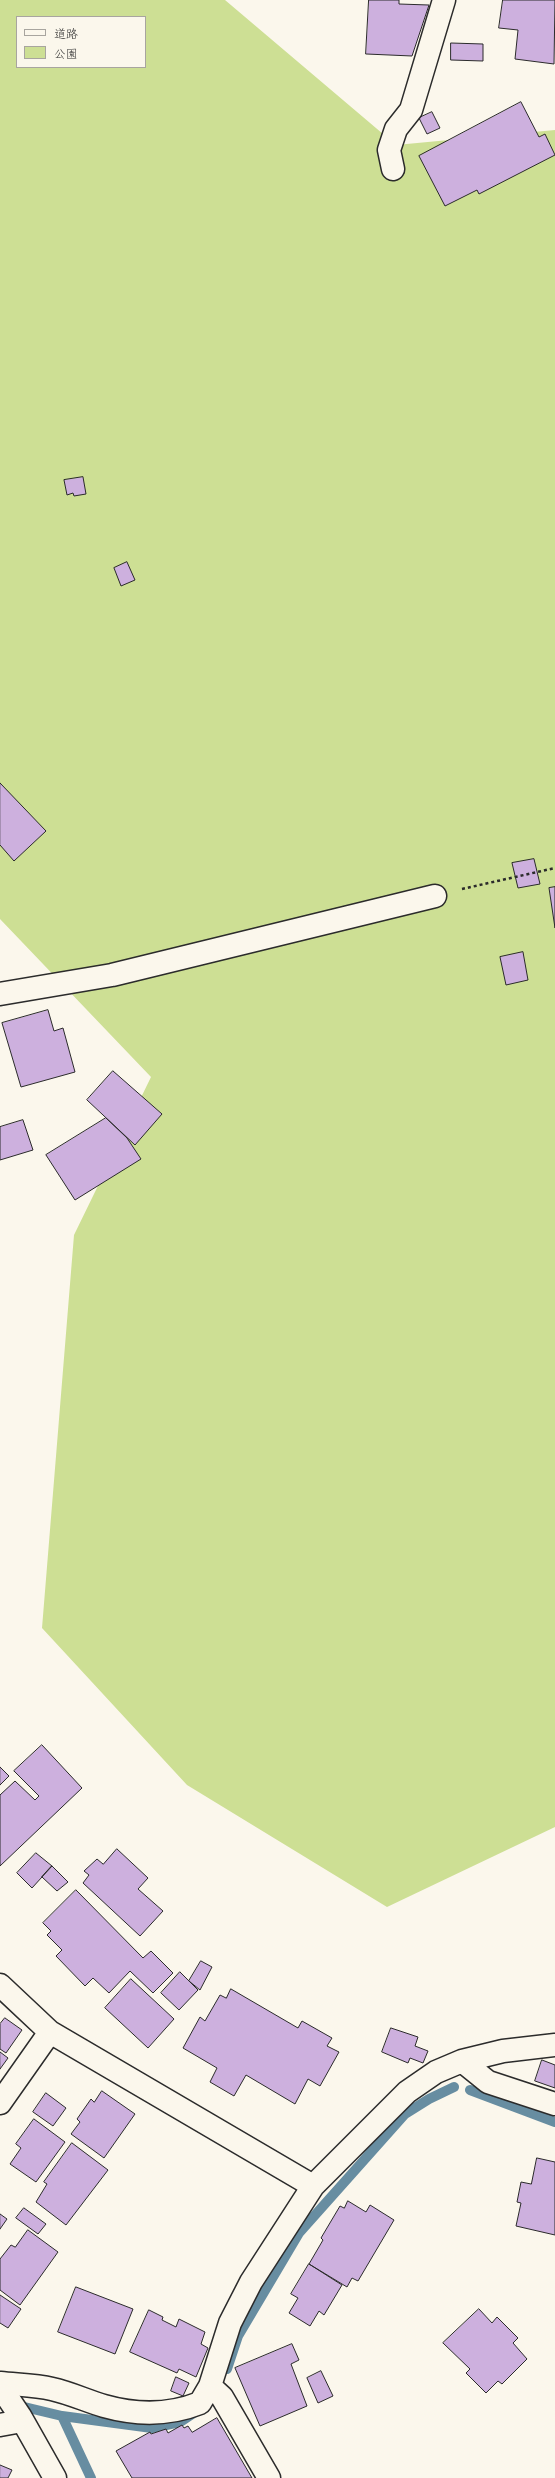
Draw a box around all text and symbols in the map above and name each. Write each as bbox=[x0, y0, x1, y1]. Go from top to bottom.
legend bbox=[16, 16, 146, 68]
text: 道路 bbox=[54, 25, 78, 41]
text: 公園 bbox=[54, 45, 78, 61]

